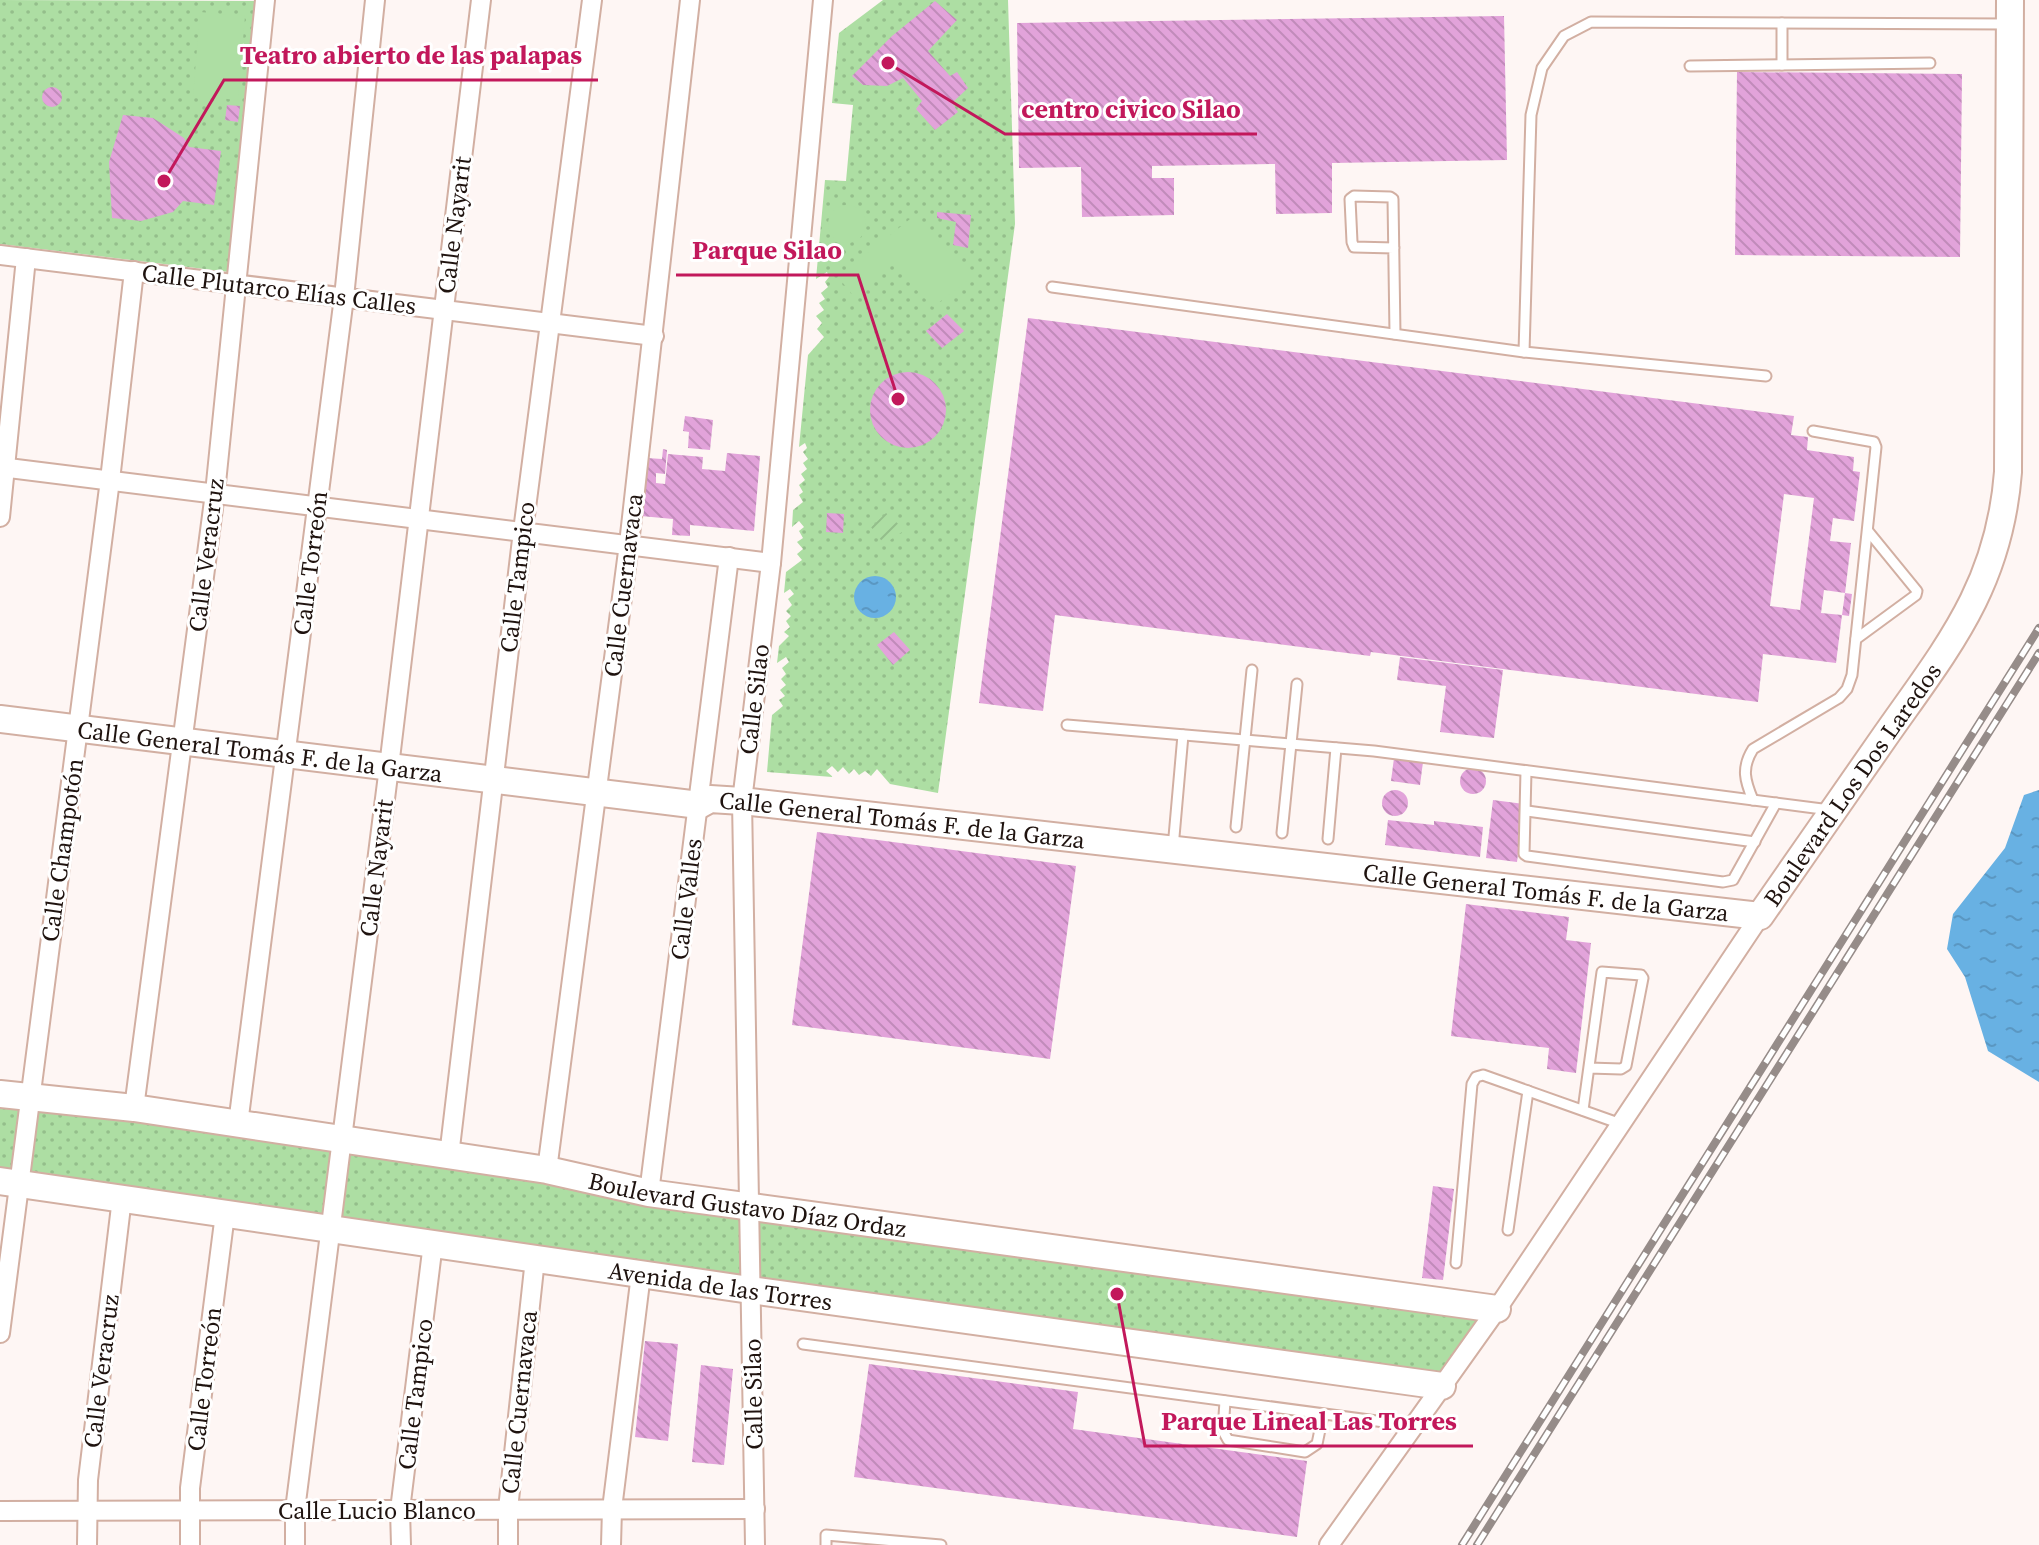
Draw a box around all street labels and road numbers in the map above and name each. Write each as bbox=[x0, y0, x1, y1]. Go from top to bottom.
street label: Calle Nayarit bbox=[429, 154, 479, 295]
street label: Calle Plutarco Elías Calles bbox=[140, 256, 418, 322]
street label: Calle Veracruz bbox=[180, 476, 232, 634]
street label: Calle Torreón bbox=[285, 489, 335, 637]
street label: Calle Cuernavaca bbox=[595, 491, 651, 679]
street label: Calle Tampico bbox=[491, 500, 543, 654]
street label: Calle Silao bbox=[731, 642, 777, 756]
street label: Boulevard Los Dos Laredos bbox=[1755, 656, 1949, 912]
street label: Calle General Tomás F. de la Garza bbox=[76, 712, 445, 790]
street label: Calle Champotón bbox=[33, 756, 91, 944]
street label: Calle General Tomás F. de la Garza bbox=[718, 783, 1087, 856]
street label: Calle Nayarit bbox=[351, 797, 401, 938]
street label: Calle Valles bbox=[662, 836, 710, 962]
street label: Calle General Tomás F. de la Garza bbox=[1361, 855, 1731, 929]
street label: Boulevard Gustavo Díaz Ordaz bbox=[585, 1163, 909, 1245]
street label: Avenida de las Torres bbox=[606, 1253, 835, 1318]
street label: Calle Veracruz bbox=[75, 1292, 127, 1450]
street label: Calle Torreón bbox=[179, 1305, 229, 1453]
street label: Calle Cuernavaca bbox=[493, 1308, 545, 1496]
street label: Calle Tampico bbox=[389, 1317, 441, 1471]
street label: Calle Silao bbox=[736, 1338, 770, 1450]
street label: Calle Lucio Blanco bbox=[278, 1494, 476, 1527]

